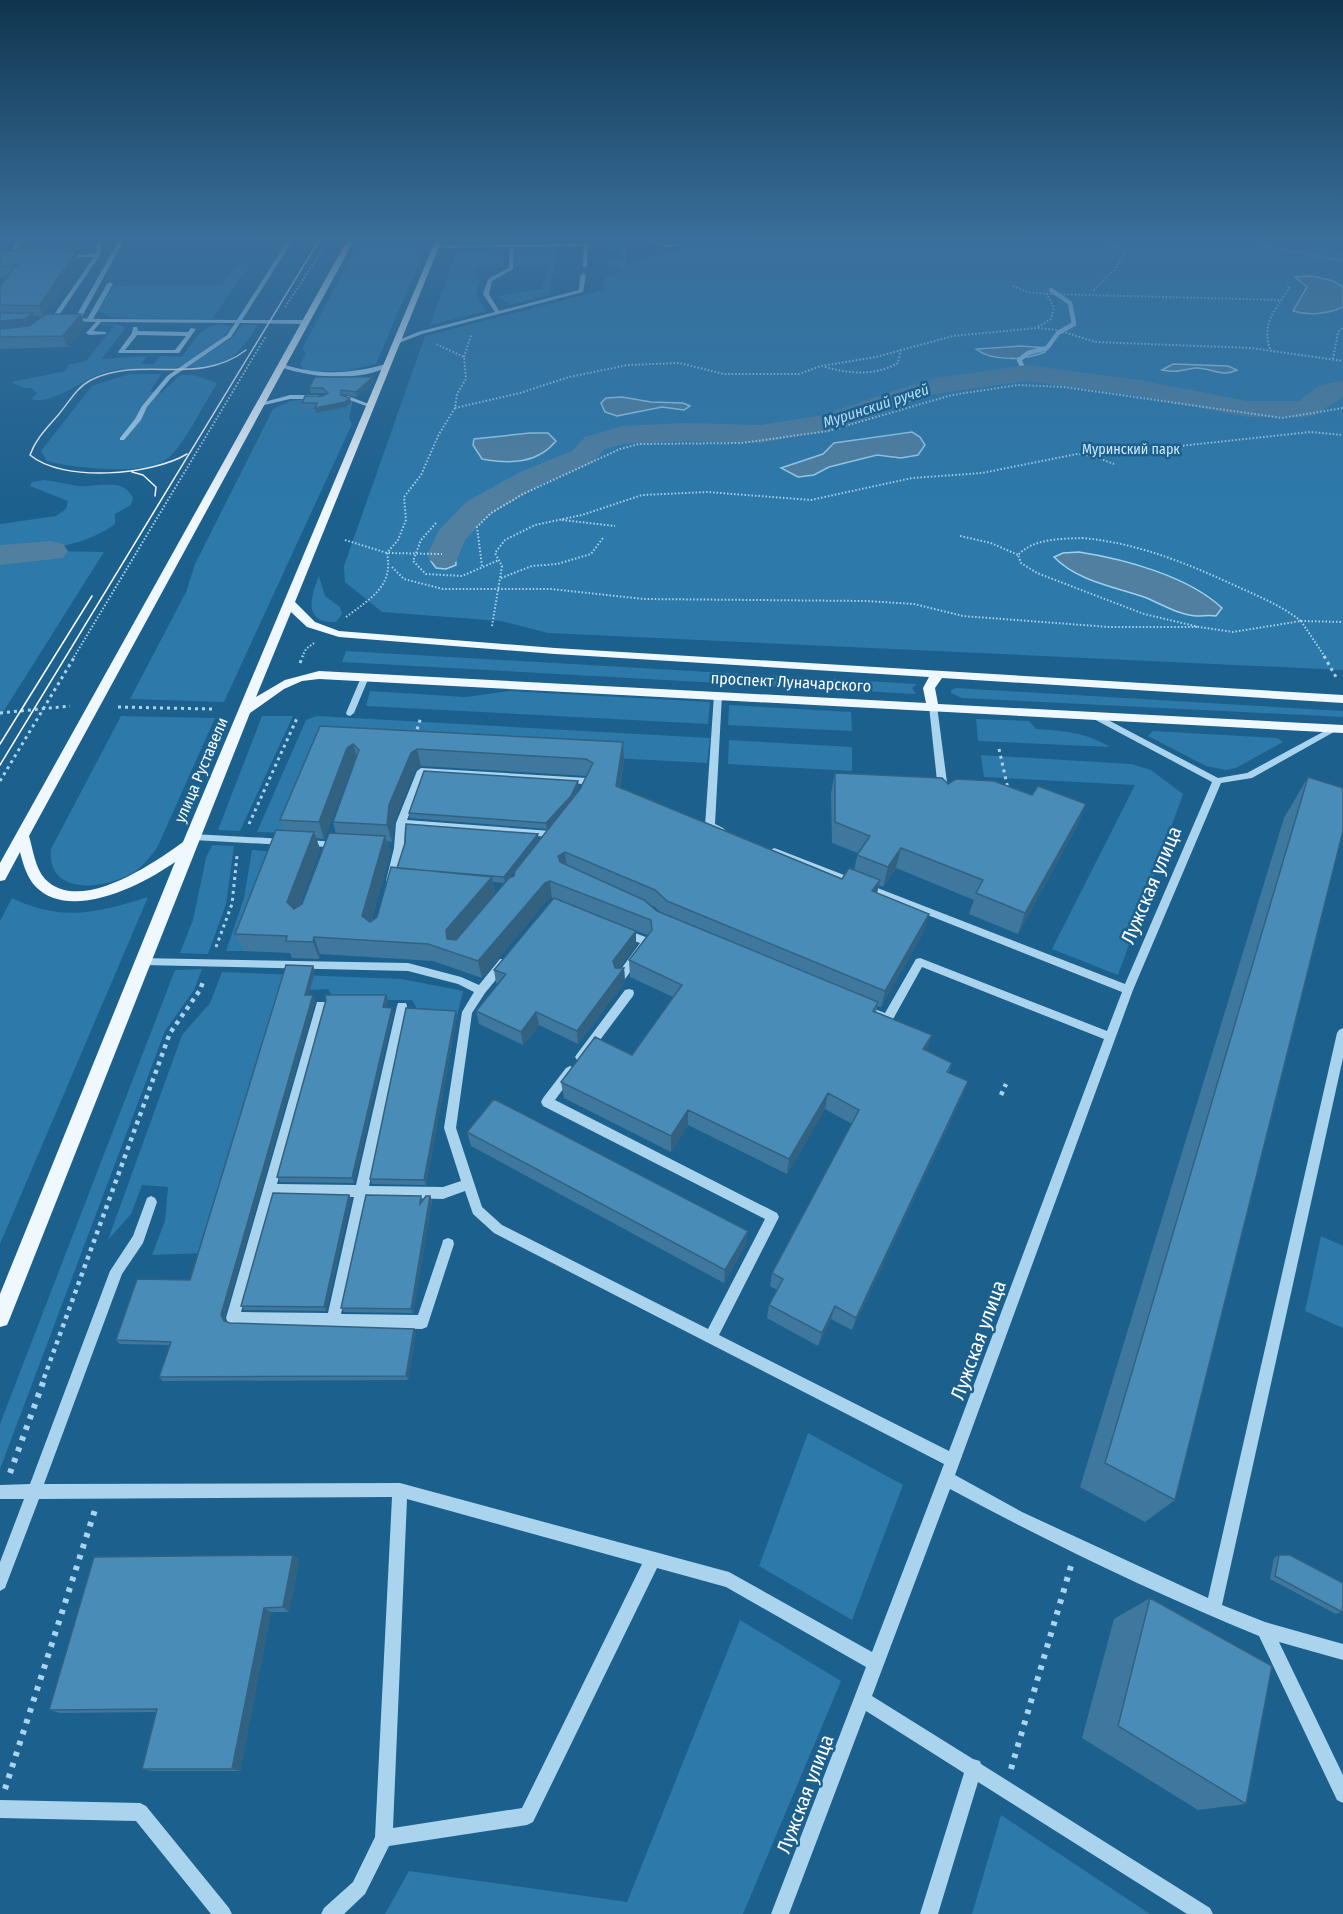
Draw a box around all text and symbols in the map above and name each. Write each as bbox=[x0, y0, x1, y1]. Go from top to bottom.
water label: Муринский ручей bbox=[821, 380, 931, 432]
park label: Муринский парк bbox=[1082, 441, 1180, 458]
street label: проспект Луначарского bbox=[710, 668, 872, 696]
street label: улица Руставели bbox=[170, 715, 232, 825]
street label: Лужская улица bbox=[1115, 823, 1187, 947]
street label: Лужская улица bbox=[945, 1277, 1011, 1403]
street label: Лужская улица bbox=[771, 1731, 839, 1857]

